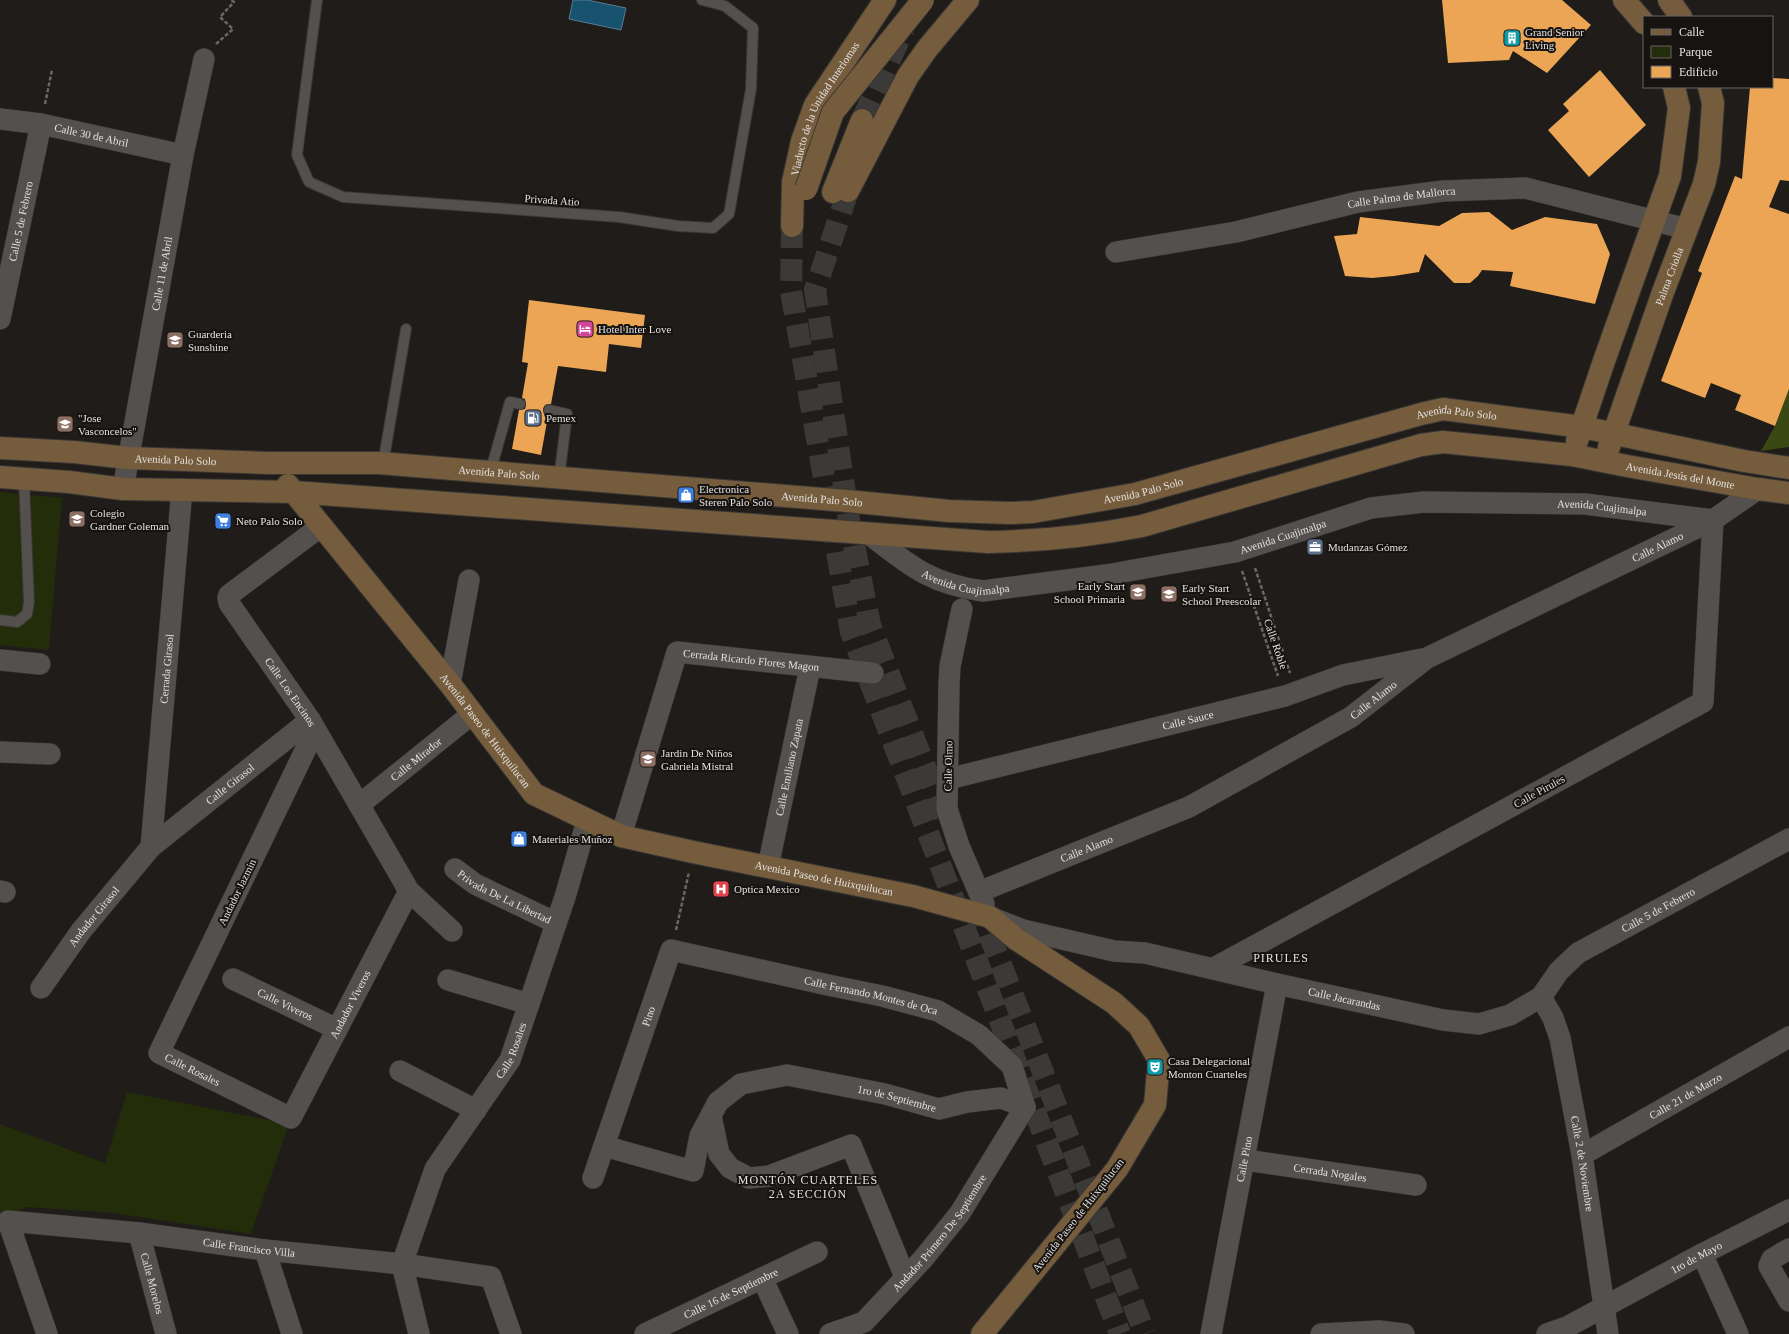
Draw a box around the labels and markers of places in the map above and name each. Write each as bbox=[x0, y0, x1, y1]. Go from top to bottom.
place label: Grand Senior Living bbox=[1525, 26, 1584, 51]
building icon: Grand Senior Living bbox=[1502, 28, 1522, 48]
hotel icon: Hotel Inter Love bbox=[575, 319, 595, 339]
place label: Hotel Inter Love bbox=[598, 323, 671, 335]
place label: Guarderia Sunshine bbox=[188, 328, 232, 353]
school or university icon: Guarderia Sunshine bbox=[165, 330, 185, 350]
fuel station icon: Pemex bbox=[523, 408, 543, 428]
place label: "Jose Vasconcelos" bbox=[78, 412, 137, 437]
place label: Pemex bbox=[546, 412, 576, 424]
school or university icon: "Jose Vasconcelos" bbox=[55, 414, 75, 434]
place label: Electronica Steren Palo Solo bbox=[699, 483, 773, 508]
shop icon: Electronica Steren Palo Solo bbox=[676, 485, 696, 505]
place label: Colegio Gardner Goleman bbox=[90, 507, 170, 532]
school or university icon: Colegio Gardner Goleman bbox=[67, 509, 87, 529]
supermarket icon: Neto Palo Solo bbox=[213, 511, 233, 531]
place label: Neto Palo Solo bbox=[236, 515, 303, 527]
office icon: Mudanzas Gómez bbox=[1305, 537, 1325, 557]
place label: Mudanzas Gómez bbox=[1328, 541, 1408, 553]
place label: Early Start School Primaria bbox=[1054, 580, 1125, 605]
school or university icon: Early Start School Primaria bbox=[1128, 582, 1148, 602]
place label: Early Start School Preescolar bbox=[1182, 582, 1261, 607]
school or university icon: Early Start School Preescolar bbox=[1159, 584, 1179, 604]
place label: Jardin De Niños Gabriela Mistral bbox=[661, 747, 733, 772]
school or university icon: Jardin De Niños Gabriela Mistral bbox=[638, 749, 658, 769]
shop icon: Materiales Muñoz bbox=[509, 829, 529, 849]
place label: Materiales Muñoz bbox=[532, 833, 612, 845]
hospital icon: Optica Mexico bbox=[711, 879, 731, 899]
place label: Optica Mexico bbox=[734, 883, 800, 895]
place label: Casa Delegacional Monton Cuarteles bbox=[1168, 1055, 1250, 1080]
theatre icon: Casa Delegacional Monton Cuarteles bbox=[1145, 1057, 1165, 1077]

